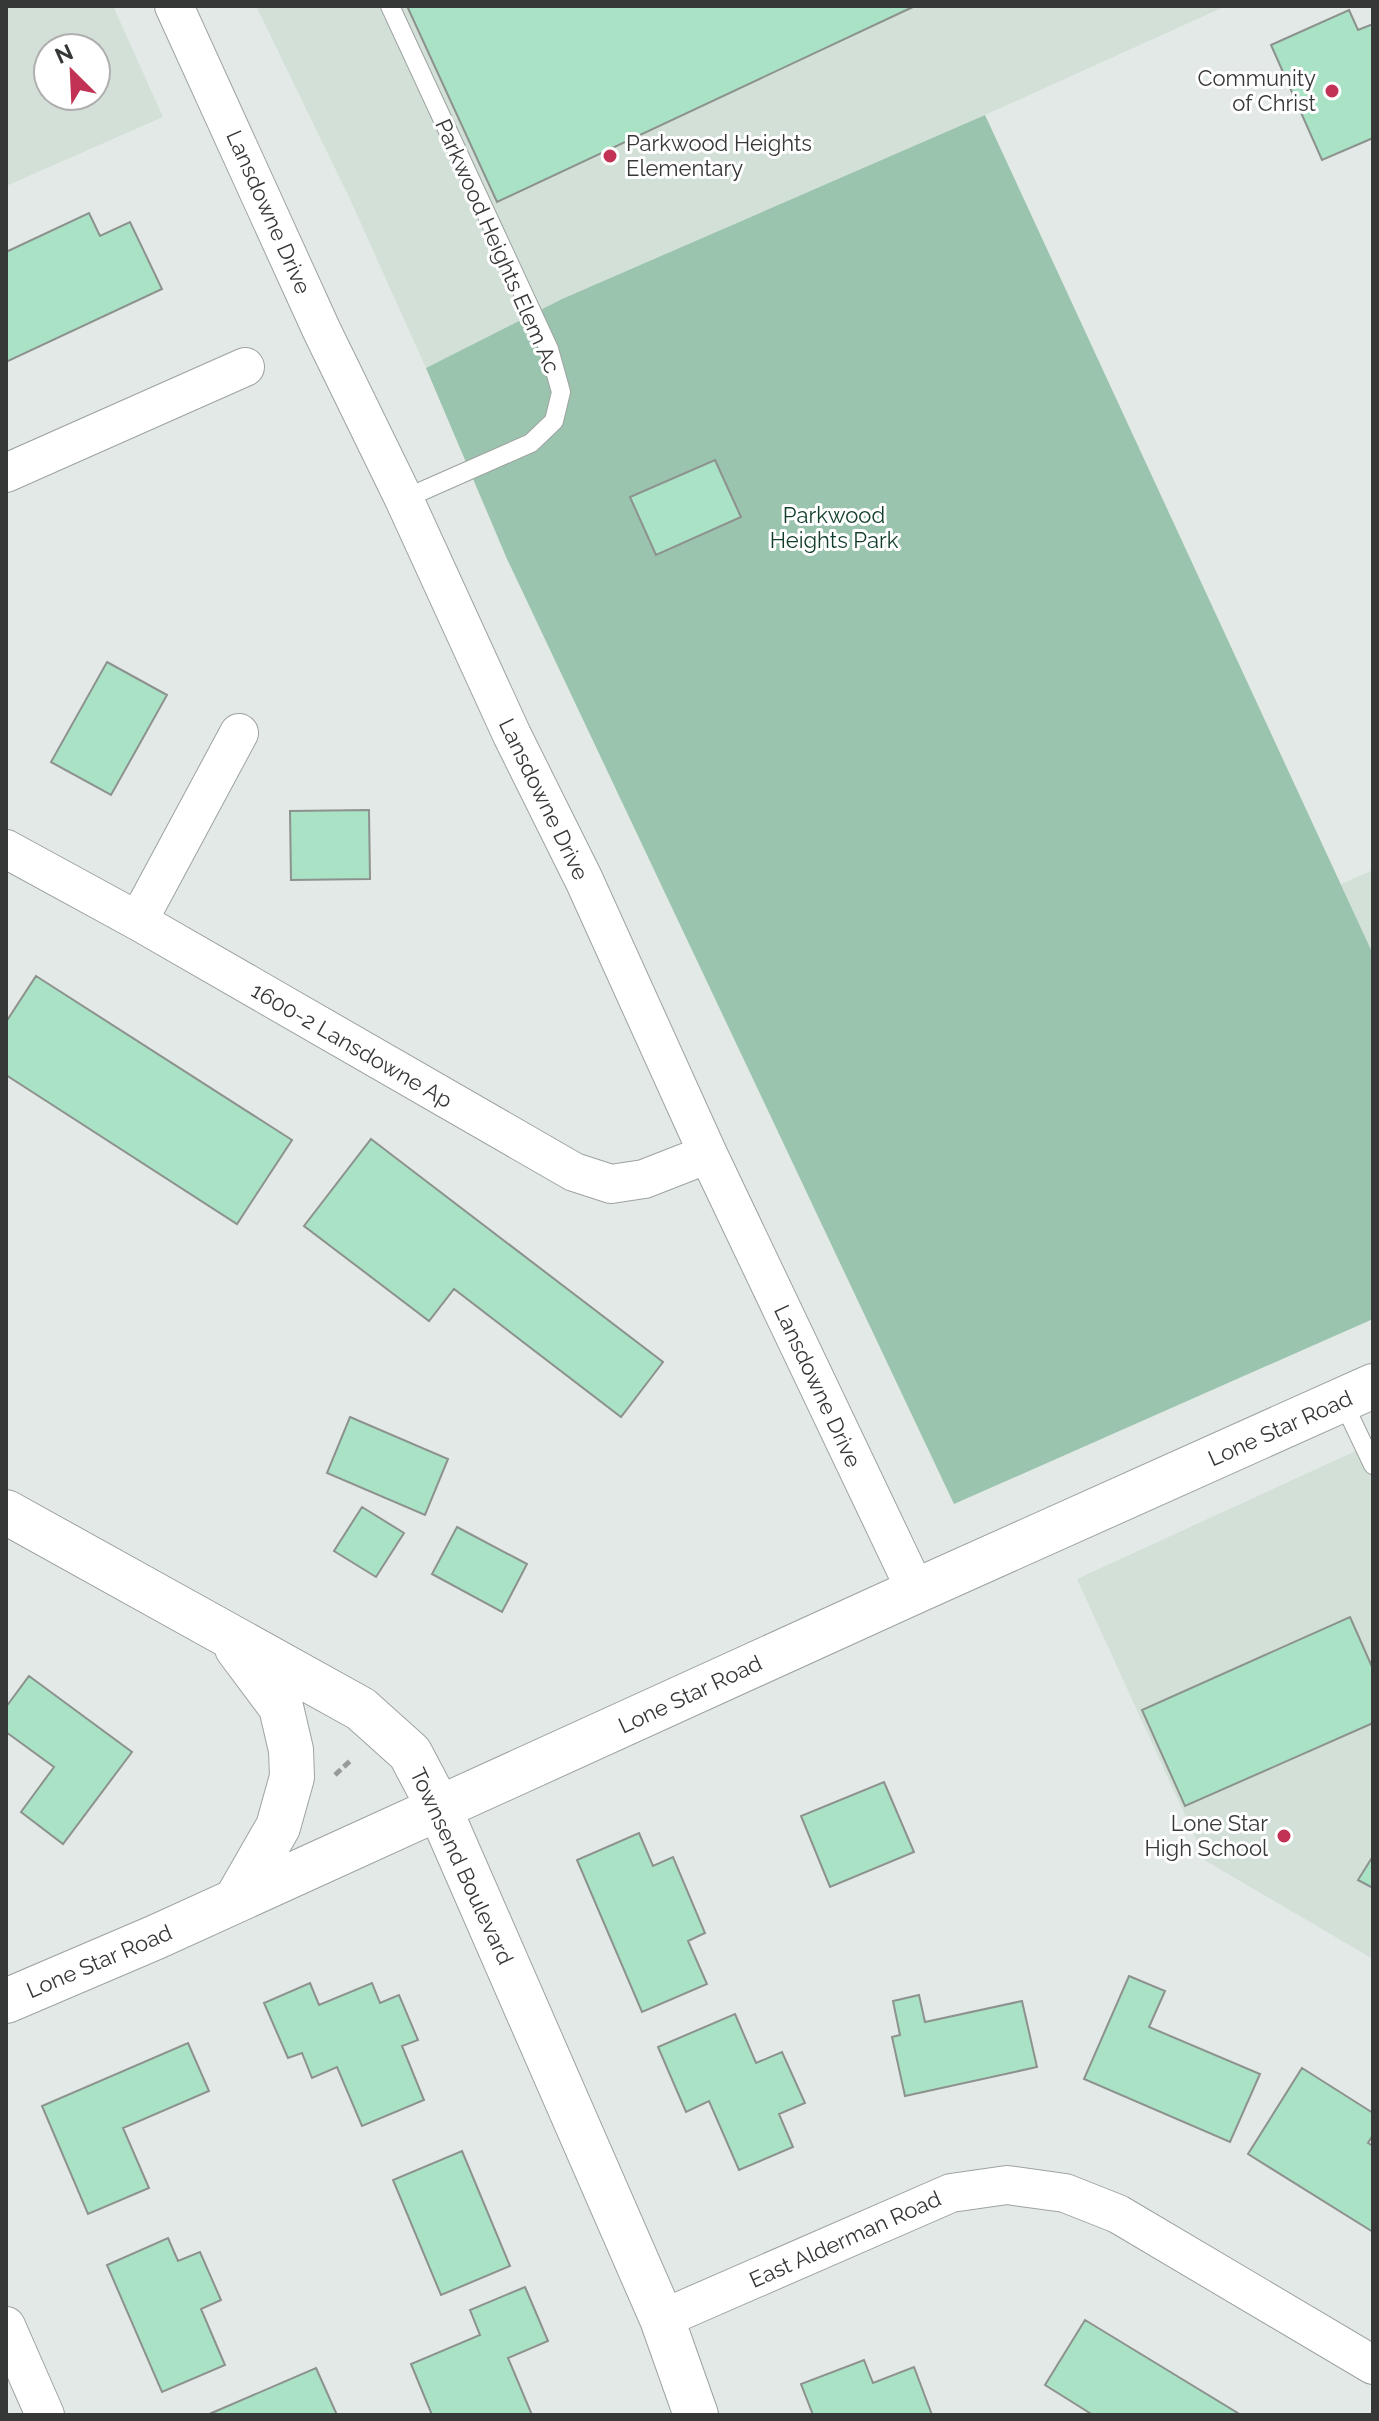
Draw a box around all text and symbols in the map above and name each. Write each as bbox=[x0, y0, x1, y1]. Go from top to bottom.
north arrow bbox=[32, 32, 112, 112]
text: N bbox=[51, 38, 77, 69]
place label: Community of Christ bbox=[1197, 65, 1317, 116]
marker: Community of Christ bbox=[1323, 82, 1341, 100]
street label: Parkwood Heights Elem Ac bbox=[430, 115, 566, 377]
street label: Lansdowne Drive bbox=[221, 126, 317, 298]
place label: Parkwood Heights Elementary bbox=[626, 130, 812, 181]
marker: Parkwood Heights Elementary bbox=[601, 147, 619, 165]
park label: Parkwood Heights Park bbox=[770, 502, 899, 553]
street label: Lansdowne Drive bbox=[494, 714, 594, 884]
street label: 1600-2 Lansdowne Ap bbox=[247, 977, 457, 1113]
street label: Lansdowne Drive bbox=[769, 1301, 867, 1471]
street label: Lone Star Road bbox=[1204, 1385, 1356, 1471]
street label: Lone Star Road bbox=[614, 1649, 766, 1739]
street label: Townsend Boulevard bbox=[405, 1764, 519, 1968]
place label: Lone Star High School bbox=[1145, 1810, 1268, 1861]
marker: Lone Star High School bbox=[1275, 1827, 1293, 1845]
street label: Lone Star Road bbox=[23, 1919, 175, 2003]
street label: East Alderman Road bbox=[745, 2185, 945, 2293]

